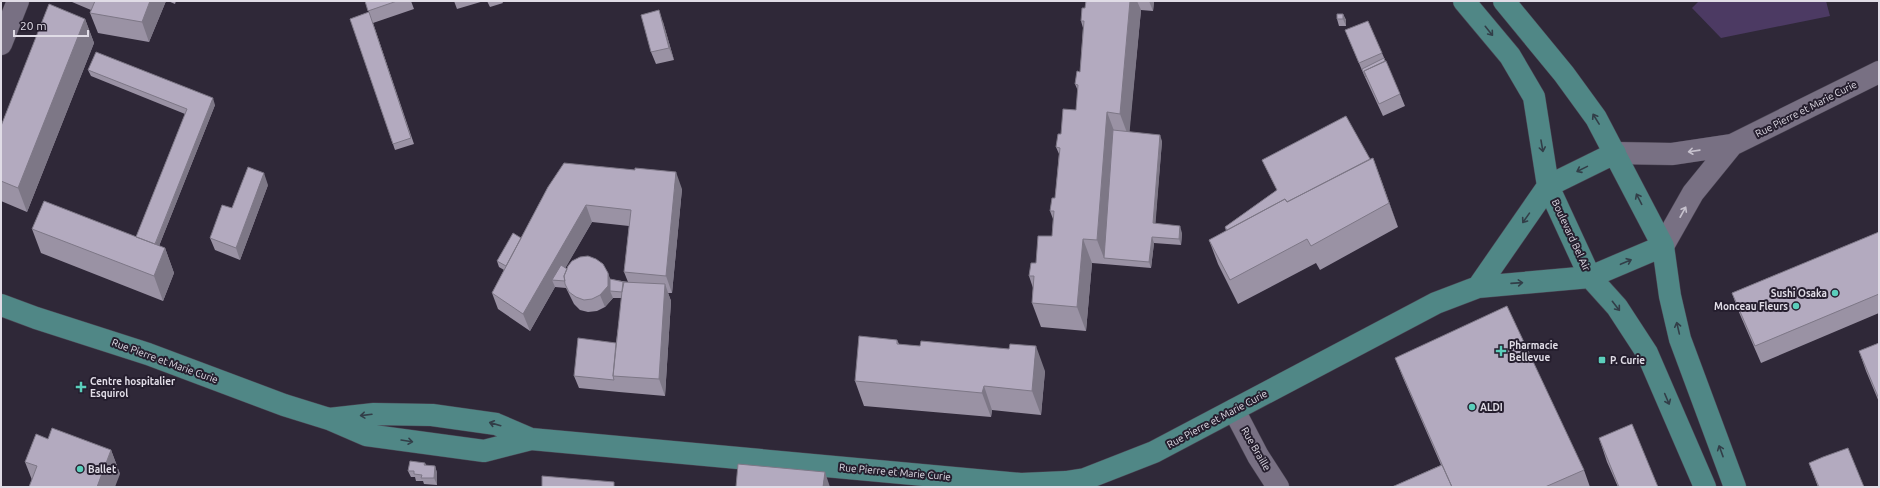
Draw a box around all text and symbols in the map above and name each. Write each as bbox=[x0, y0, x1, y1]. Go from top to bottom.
scale bar bbox=[14, 12, 88, 38]
text: 20 m bbox=[20, 19, 47, 32]
one-way arrow bbox=[1484, 26, 1493, 36]
street label: Rue Pierre et Marie Curie bbox=[1754, 79, 1858, 139]
one-way arrow bbox=[1592, 114, 1600, 125]
one-way arrow bbox=[1539, 139, 1547, 152]
one-way arrow bbox=[1688, 147, 1701, 155]
one-way arrow bbox=[1576, 166, 1588, 174]
one-way arrow bbox=[1635, 193, 1642, 205]
street label: Boulevard Bel Air bbox=[1550, 198, 1592, 273]
one-way arrow bbox=[1679, 206, 1687, 218]
one-way arrow bbox=[1522, 212, 1530, 223]
one-way arrow bbox=[1620, 258, 1632, 265]
one-way arrow bbox=[1510, 280, 1523, 287]
place label: Sushi Osaka bbox=[1771, 288, 1827, 299]
marker: Sushi Osaka bbox=[1830, 288, 1840, 298]
one-way arrow bbox=[1611, 301, 1620, 312]
place label: Monceau Fleurs bbox=[1714, 301, 1788, 312]
marker: Monceau Fleurs bbox=[1791, 301, 1801, 311]
one-way arrow bbox=[1673, 322, 1681, 335]
street label: Rue Pierre et Marie Curie bbox=[110, 337, 220, 385]
place label: Pharmacie Bellevue bbox=[1509, 340, 1558, 363]
marker: Pharmacie Bellevue bbox=[1496, 346, 1506, 356]
marker: P. Curie bbox=[1597, 355, 1607, 365]
place label: P. Curie bbox=[1610, 355, 1645, 366]
place label: Centre hospitalier Esquirol bbox=[90, 376, 176, 399]
marker: Centre hospitalier Esquirol bbox=[75, 381, 87, 393]
street label: Rue Pierre et Marie Curie bbox=[1165, 388, 1269, 450]
one-way arrow bbox=[1664, 392, 1671, 404]
marker: ALDI bbox=[1467, 402, 1477, 412]
place label: ALDI bbox=[1480, 402, 1503, 413]
one-way arrow bbox=[360, 411, 373, 419]
one-way arrow bbox=[488, 420, 501, 427]
street label: Rue Braille bbox=[1239, 425, 1273, 473]
one-way arrow bbox=[400, 437, 413, 445]
one-way arrow bbox=[1717, 445, 1725, 457]
street label: Rue Pierre et Marie Curie bbox=[839, 462, 951, 482]
marker: Ballet bbox=[75, 464, 85, 474]
place label: Ballet bbox=[88, 464, 117, 475]

